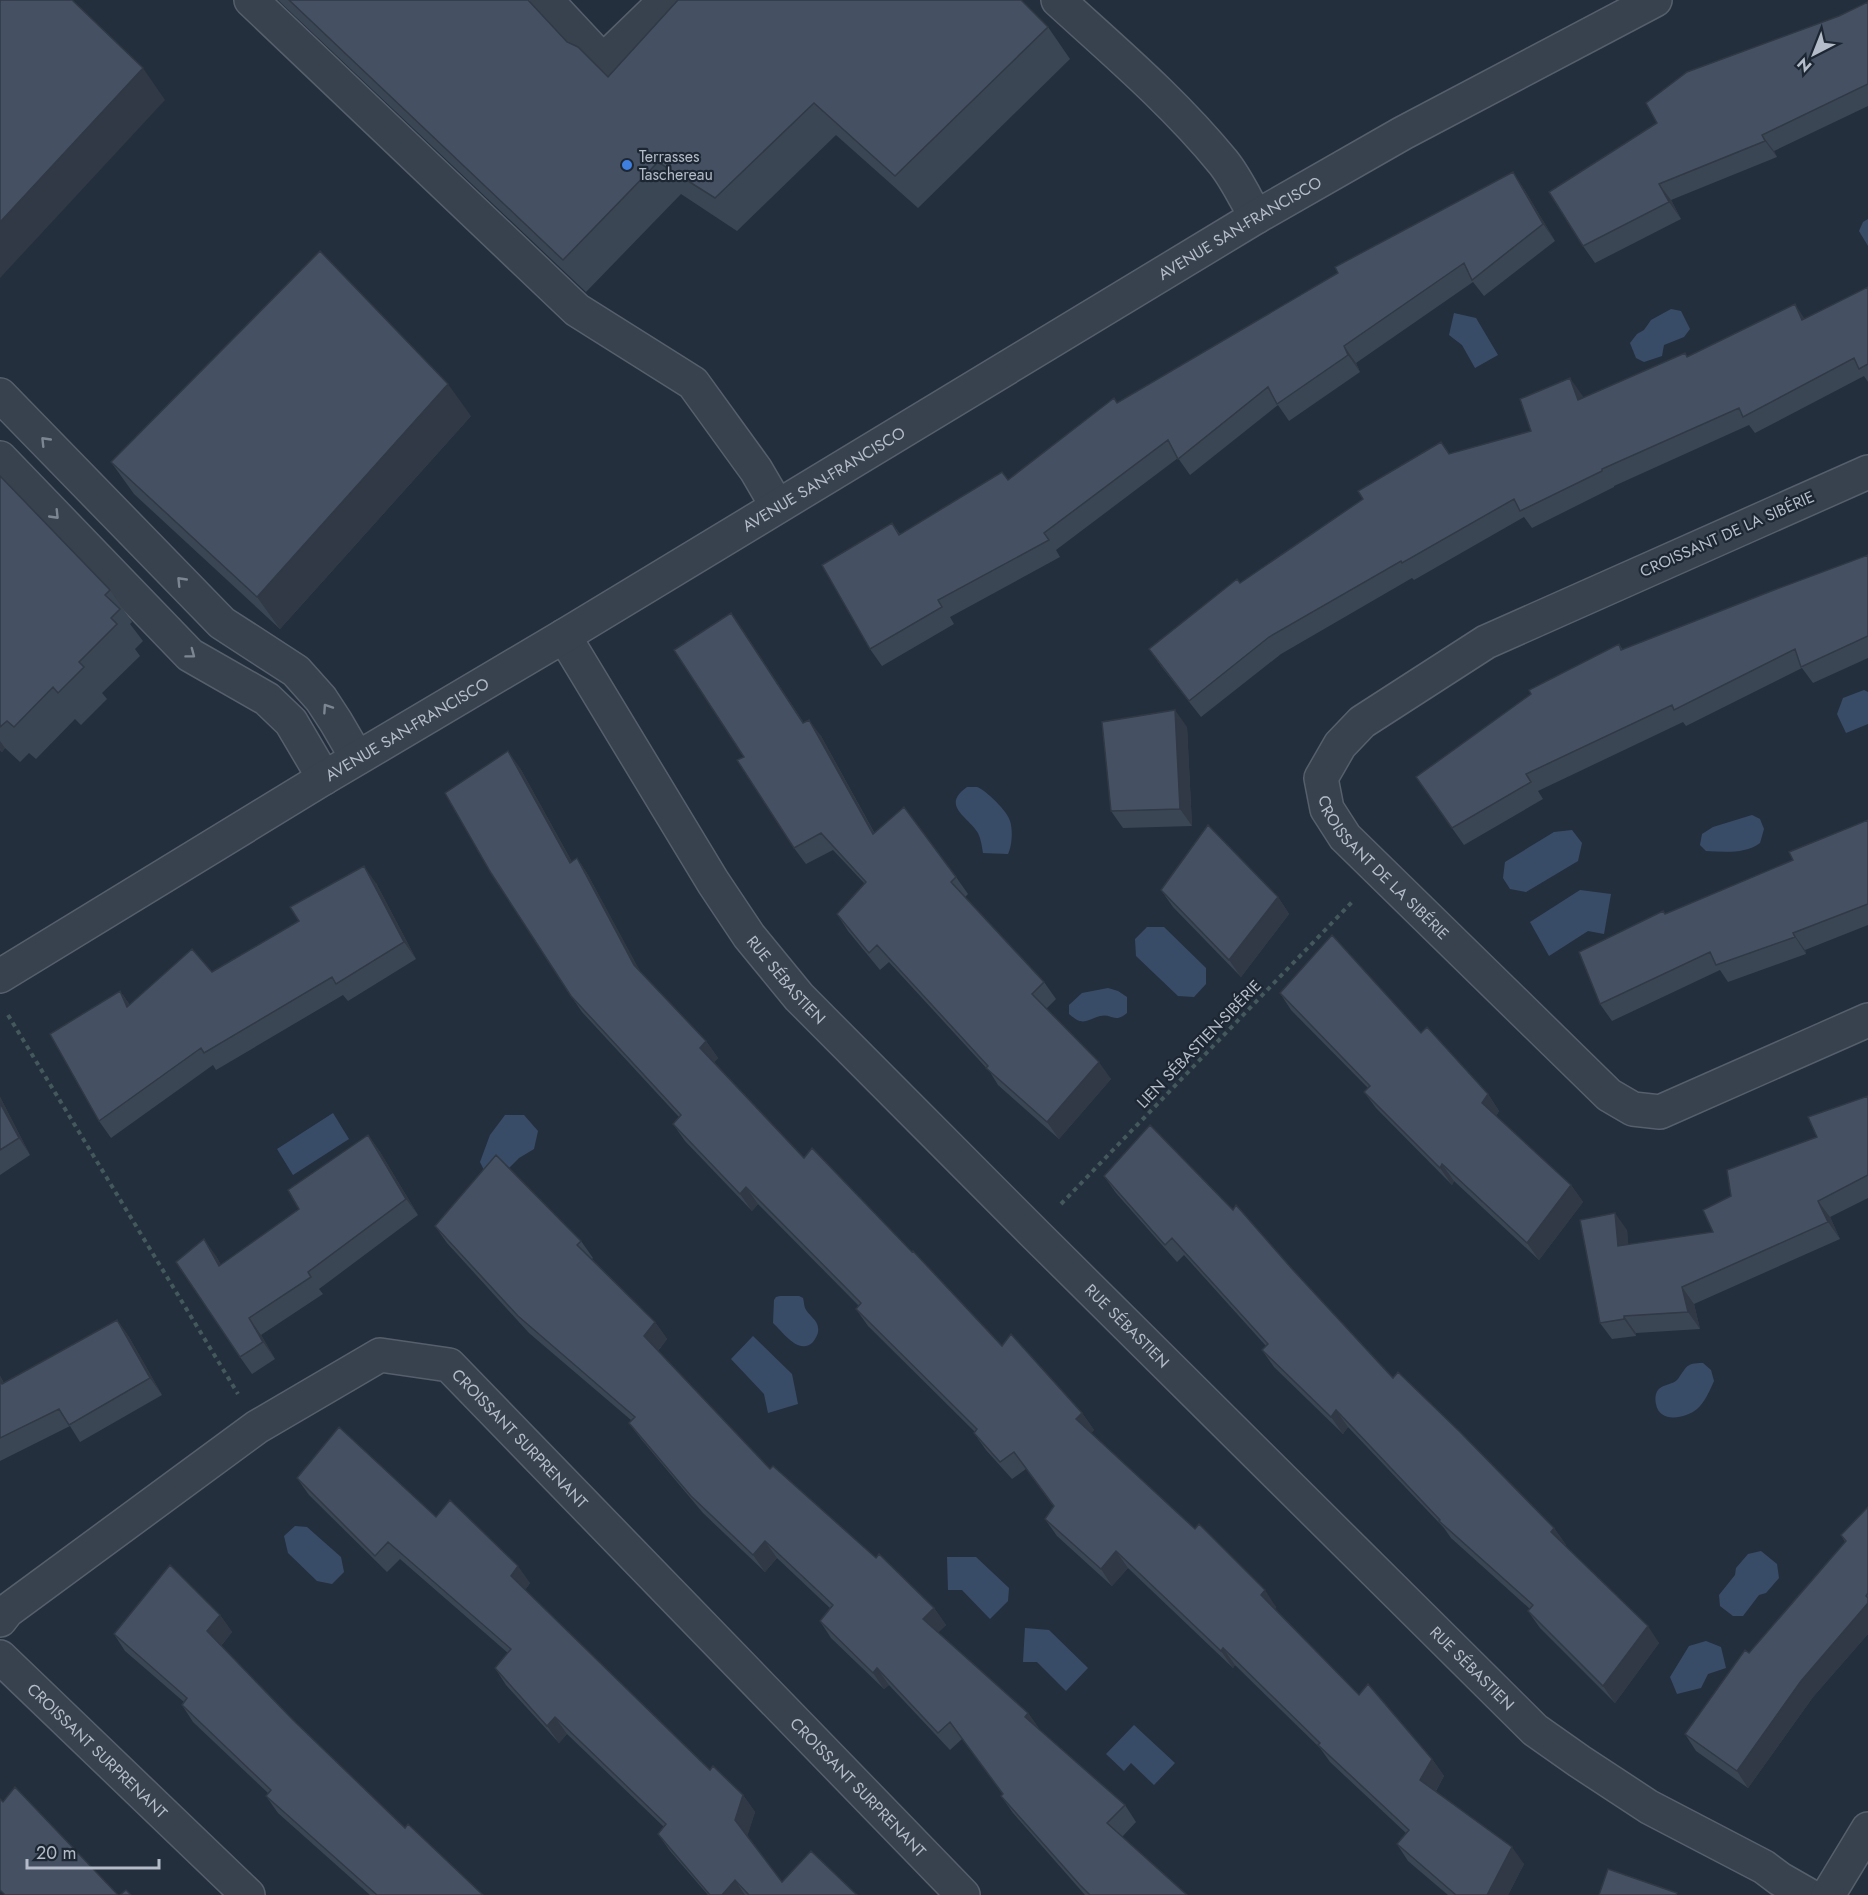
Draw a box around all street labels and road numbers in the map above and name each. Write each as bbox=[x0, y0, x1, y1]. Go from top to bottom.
street label: AVENUE SAN-FRANCISCO bbox=[1153, 170, 1326, 285]
street label: AVENUE SAN-FRANCISCO bbox=[738, 421, 909, 537]
street label: CROISSANT DE LA SIBÉRIE bbox=[1636, 485, 1818, 583]
street label: AVENUE SAN-FRANCISCO bbox=[321, 672, 493, 786]
street label: CROISSANT DE LA SIBÉRIE bbox=[1313, 793, 1455, 945]
street label: RUE SÉBASTIEN bbox=[741, 930, 831, 1029]
street label: LIEN SÉBASTIEN-SIBÉRIE bbox=[1131, 975, 1267, 1113]
street label: RUE SÉBASTIEN bbox=[1080, 1278, 1175, 1373]
street label: CROISSANT SURPRENANT bbox=[447, 1363, 594, 1514]
street label: RUE SÉBASTIEN bbox=[1425, 1621, 1520, 1715]
street label: CROISSANT SURPRENANT bbox=[22, 1678, 173, 1824]
street label: CROISSANT SURPRENANT bbox=[785, 1712, 932, 1862]

